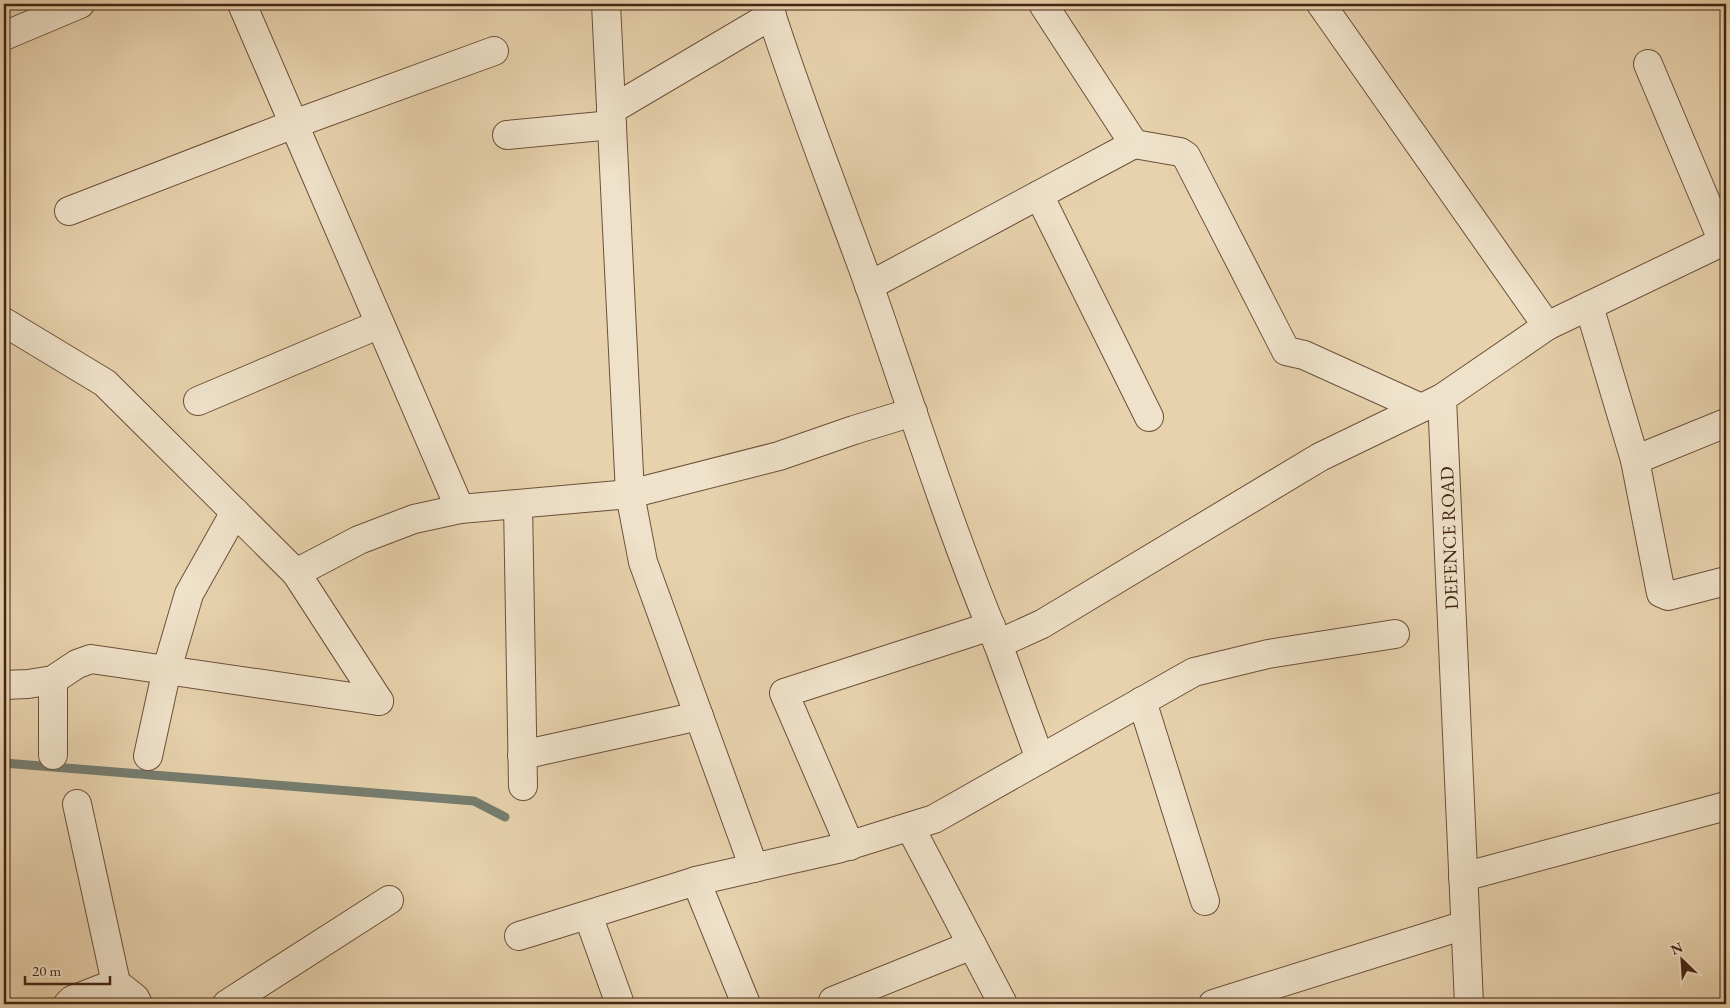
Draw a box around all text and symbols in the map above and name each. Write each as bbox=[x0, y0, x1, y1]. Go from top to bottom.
street label: DEFENCE ROAD bbox=[1434, 466, 1464, 610]
north arrow bbox=[1658, 936, 1708, 986]
text: N bbox=[1668, 937, 1686, 959]
scale bar bbox=[25, 953, 110, 985]
text: 20 m bbox=[32, 961, 61, 980]

